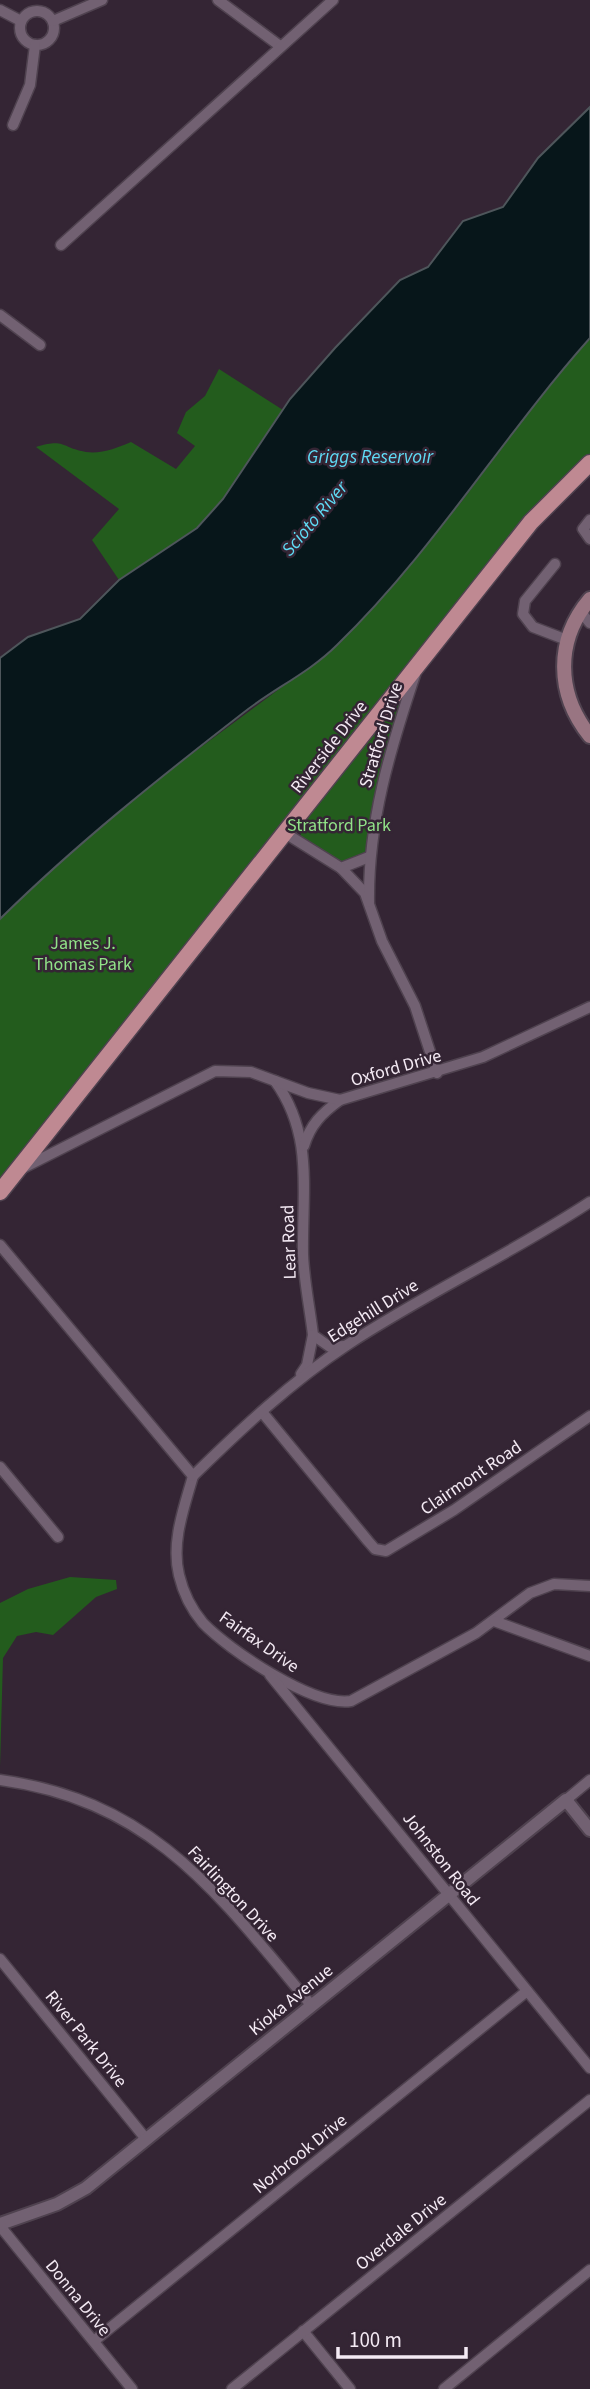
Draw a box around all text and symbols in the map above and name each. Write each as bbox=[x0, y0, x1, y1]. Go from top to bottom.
water label: Griggs Reservoir bbox=[307, 444, 434, 471]
water label: Scioto River bbox=[275, 474, 355, 562]
street label: Stratford Drive bbox=[353, 679, 409, 791]
street label: Riverside Drive bbox=[285, 695, 373, 799]
park label: Stratford Park bbox=[287, 813, 391, 838]
park label: James J. Thomas Park bbox=[34, 931, 132, 977]
street label: Oxford Drive bbox=[348, 1043, 444, 1093]
street label: Lear Road bbox=[275, 1204, 303, 1280]
street label: Edgehill Drive bbox=[323, 1273, 423, 1349]
street label: Clairmont Road bbox=[415, 1435, 527, 1521]
street label: Fairfax Drive bbox=[214, 1605, 304, 1679]
street label: Johnston Road bbox=[396, 1807, 486, 1911]
street label: Fairlington Drive bbox=[182, 1840, 284, 1948]
street label: Kioka Avenue bbox=[244, 1958, 338, 2042]
street label: River Park Drive bbox=[39, 1985, 133, 2093]
street label: Norbrook Drive bbox=[248, 2108, 352, 2200]
street label: Overdale Drive bbox=[350, 2187, 452, 2276]
street label: Donna Drive bbox=[39, 2254, 117, 2342]
scale bar bbox=[338, 2316, 466, 2360]
text: 100 m bbox=[349, 2325, 402, 2355]

